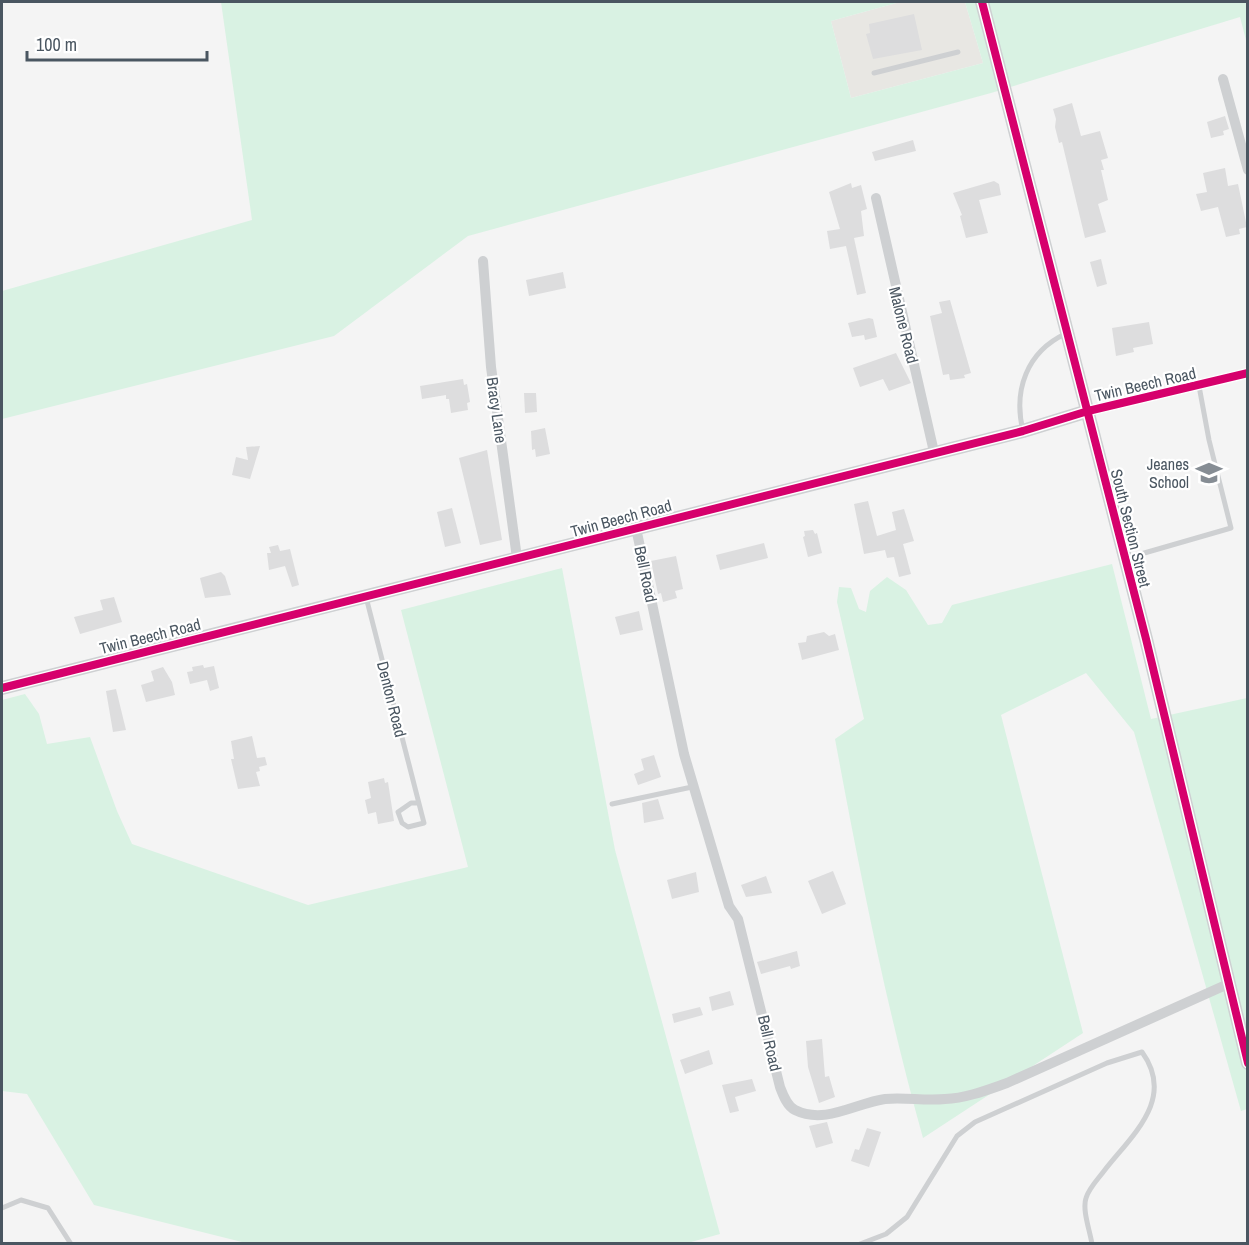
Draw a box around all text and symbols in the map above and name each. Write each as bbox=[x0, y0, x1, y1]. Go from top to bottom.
scale bar bbox=[27, 24, 207, 62]
text: 100 m bbox=[36, 32, 77, 57]
street label: Malone Road bbox=[884, 284, 924, 366]
street label: Twin Beech Road bbox=[1092, 362, 1198, 406]
street label: Bracy Lane bbox=[481, 376, 513, 444]
place label: Jeanes School bbox=[1147, 453, 1189, 493]
school or university icon: Jeanes School bbox=[1194, 458, 1224, 488]
street label: South Section Street bbox=[1106, 467, 1156, 590]
street label: Twin Beech Road bbox=[568, 494, 674, 542]
street label: Bell Road bbox=[629, 544, 663, 604]
street label: Twin Beech Road bbox=[97, 613, 203, 659]
street label: Denton Road bbox=[372, 659, 412, 739]
street label: Bell Road bbox=[753, 1013, 787, 1073]

